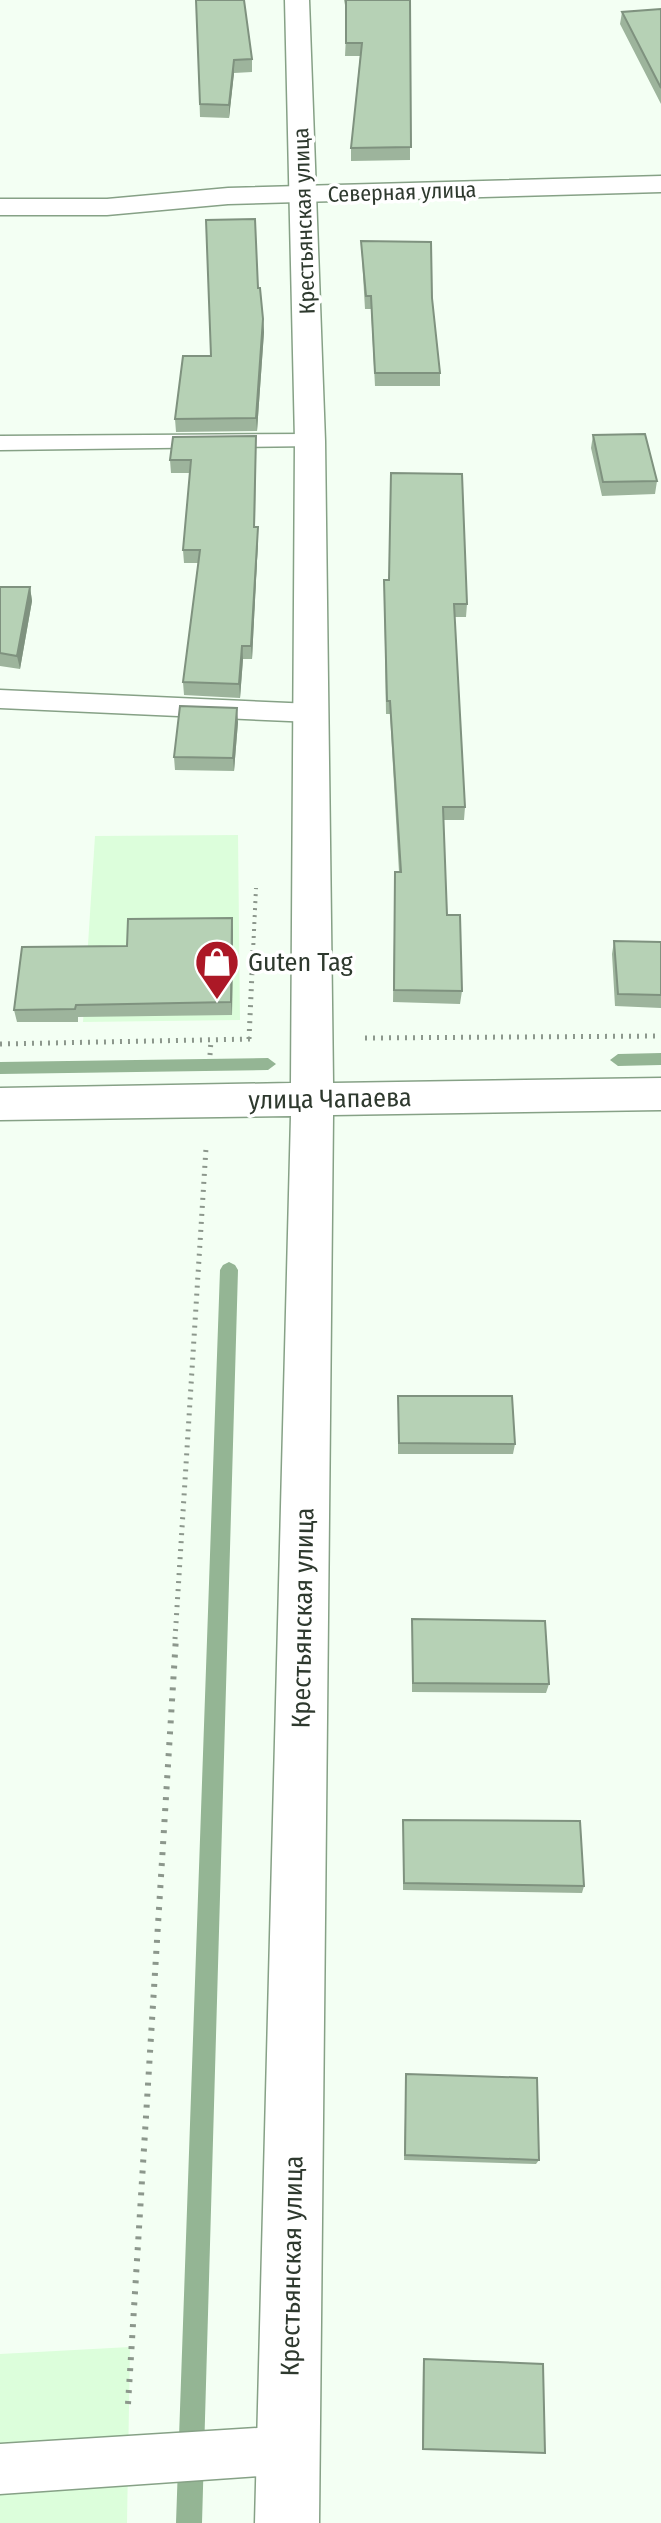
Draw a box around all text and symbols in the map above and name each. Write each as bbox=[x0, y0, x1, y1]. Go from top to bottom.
street label: Крестьянская улица bbox=[287, 127, 321, 315]
street label: Северная улица bbox=[327, 176, 477, 208]
shop icon: Guten Tag bbox=[193, 938, 241, 1001]
place label: Guten Tag bbox=[248, 947, 353, 978]
street label: улица Чапаева bbox=[248, 1082, 412, 1116]
street label: Крестьянская улица bbox=[286, 1507, 320, 1729]
street label: Крестьянская улица bbox=[275, 2155, 309, 2377]

